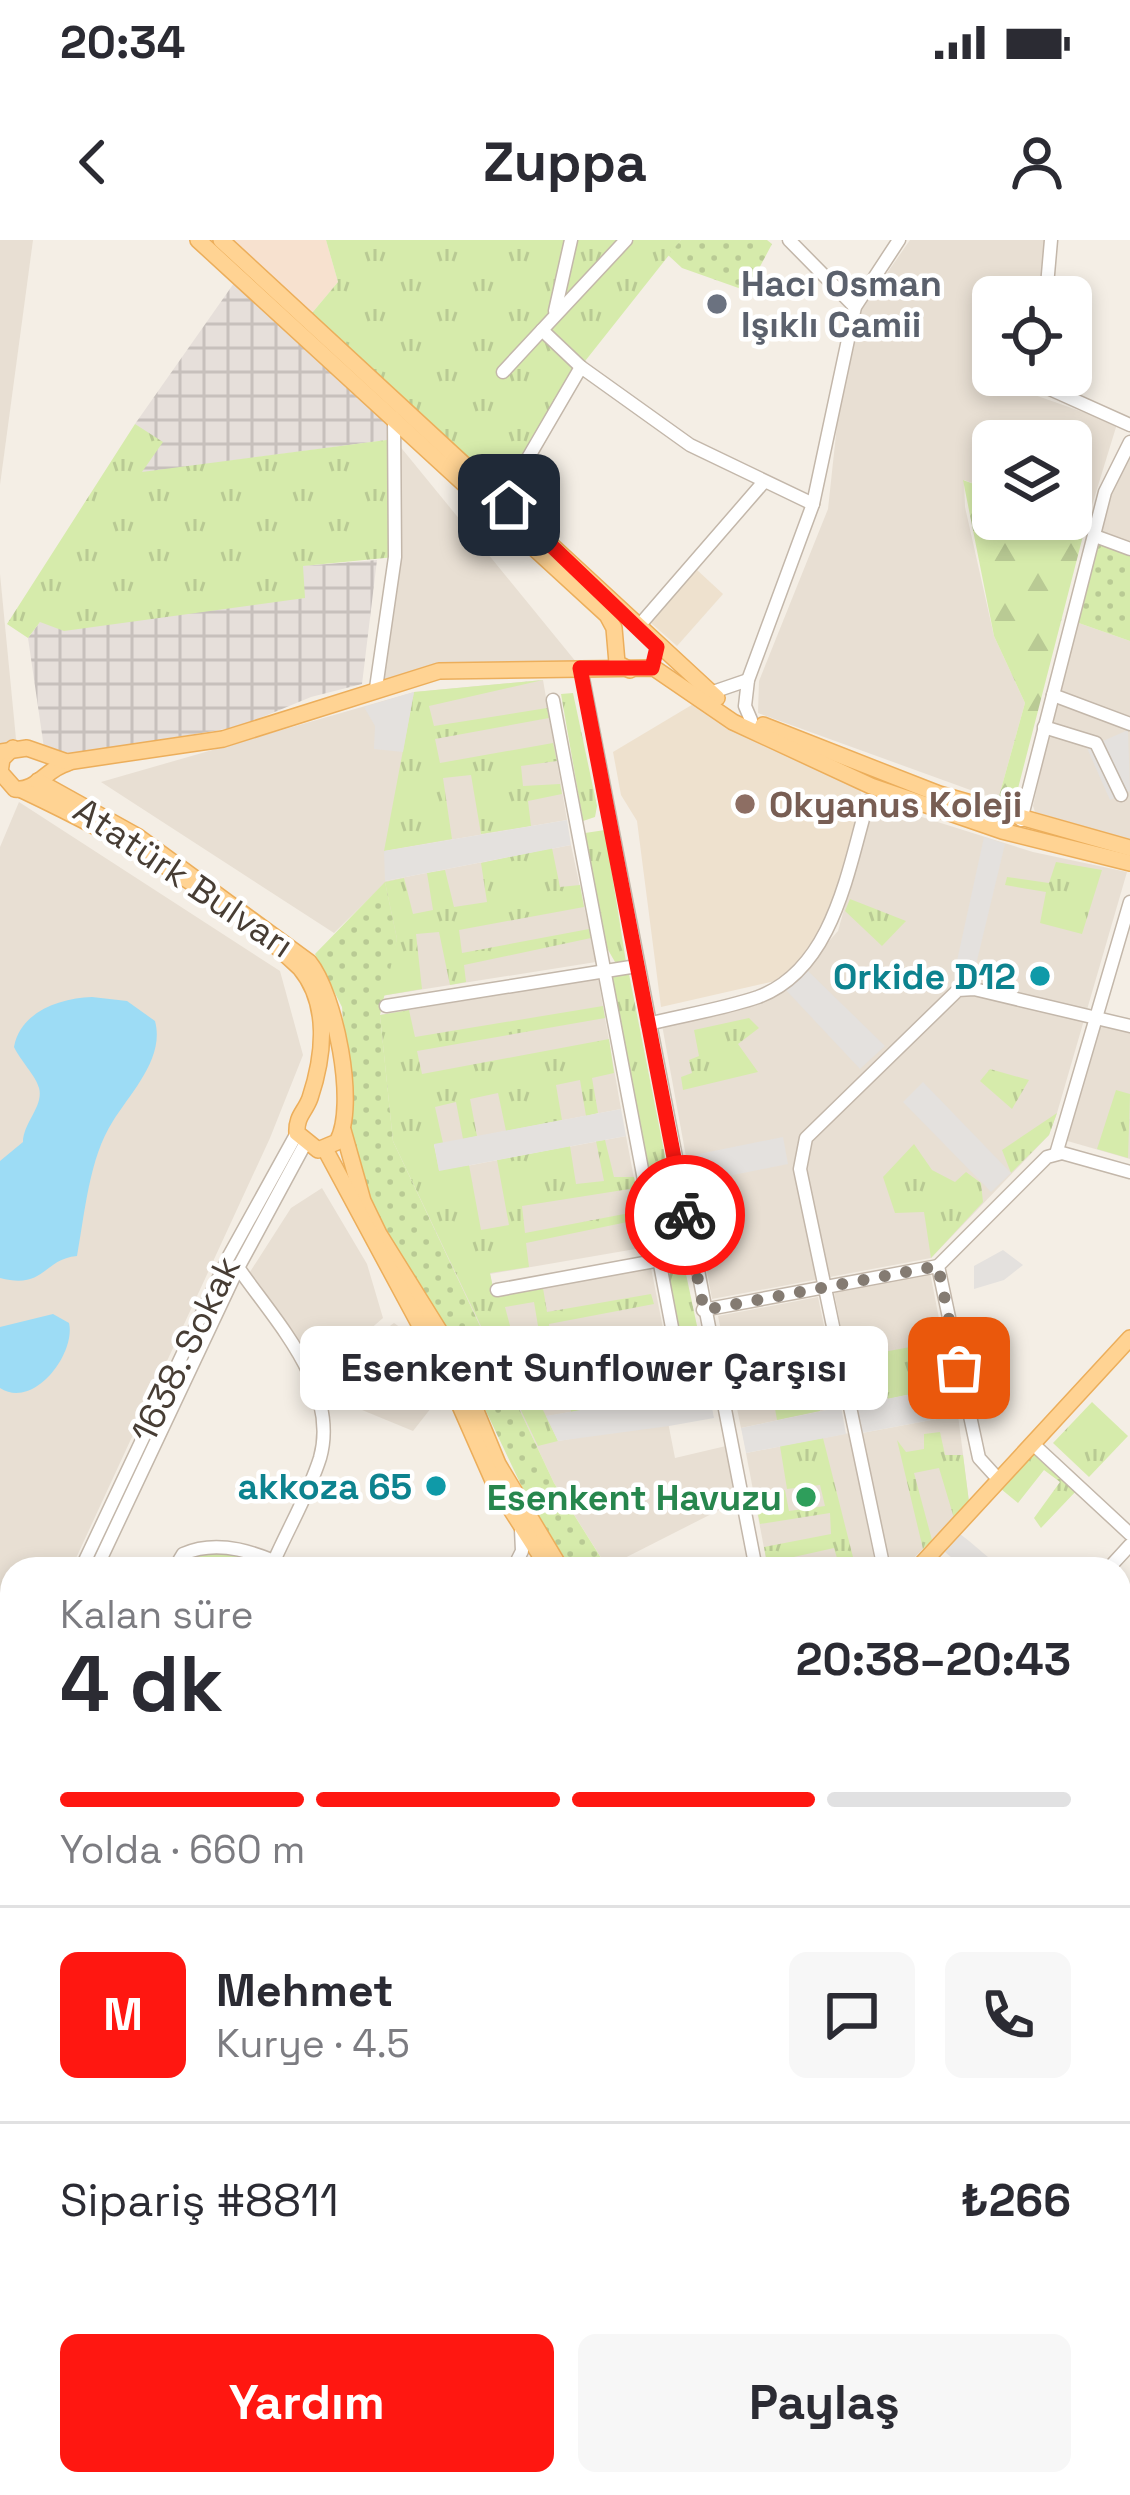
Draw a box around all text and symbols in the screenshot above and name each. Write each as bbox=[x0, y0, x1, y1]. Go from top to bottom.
text: 20:34 bbox=[60, 14, 185, 71]
text: Zuppa bbox=[483, 128, 647, 197]
icon: back bbox=[60, 129, 126, 195]
icon: person bbox=[1004, 129, 1070, 195]
place label: Hacı Osman Işıklı Camii bbox=[741, 261, 942, 348]
map controls bbox=[972, 276, 1092, 540]
button: locate bbox=[972, 276, 1092, 396]
marker: Hacı Osman Işıklı Camii bbox=[704, 291, 730, 317]
button: layers bbox=[972, 420, 1092, 540]
pin bbox=[458, 454, 560, 556]
icon: home bbox=[476, 472, 542, 538]
place label: Okyanus Koleji bbox=[769, 782, 1022, 828]
street label: Atatürk Bulvarı bbox=[65, 787, 302, 968]
marker: Okyanus Koleji bbox=[732, 791, 758, 817]
place label: Orkide D12 bbox=[833, 954, 1016, 1000]
marker: Orkide D12 bbox=[1027, 963, 1053, 989]
courier bbox=[625, 1155, 745, 1275]
icon: bike bbox=[652, 1182, 718, 1248]
street label: 1638. Sokak bbox=[121, 1249, 251, 1450]
pin bbox=[908, 1317, 1010, 1419]
callout: Esenkent Sunflower Çarşısı bbox=[299, 1326, 887, 1410]
icon: bag bbox=[926, 1335, 992, 1401]
text: Esenkent Sunflower Çarşısı bbox=[341, 1343, 847, 1392]
place label: akkoza 65 bbox=[237, 1464, 412, 1510]
marker: akkoza 65 bbox=[423, 1473, 449, 1499]
place label: Esenkent Havuzu bbox=[487, 1475, 782, 1521]
marker: Esenkent Havuzu bbox=[793, 1484, 819, 1510]
text: Kalan süre bbox=[60, 1590, 254, 1639]
text: 20:38–20:43 bbox=[796, 1631, 1071, 1688]
text: 4 dk bbox=[60, 1634, 223, 1734]
text: Yolda · 660 m bbox=[60, 1825, 305, 1874]
button: chat bbox=[789, 1952, 915, 2078]
button: phone bbox=[945, 1952, 1071, 2078]
text: Mehmet bbox=[216, 1962, 394, 2019]
text: M bbox=[103, 1986, 143, 2043]
text: Kurye · 4.5 bbox=[216, 2019, 410, 2068]
text: Sipariş #8811 bbox=[60, 2172, 339, 2229]
text: ₺266 bbox=[961, 2172, 1071, 2229]
button: Yardım bbox=[60, 2334, 554, 2472]
button: Paylaş bbox=[578, 2334, 1071, 2472]

